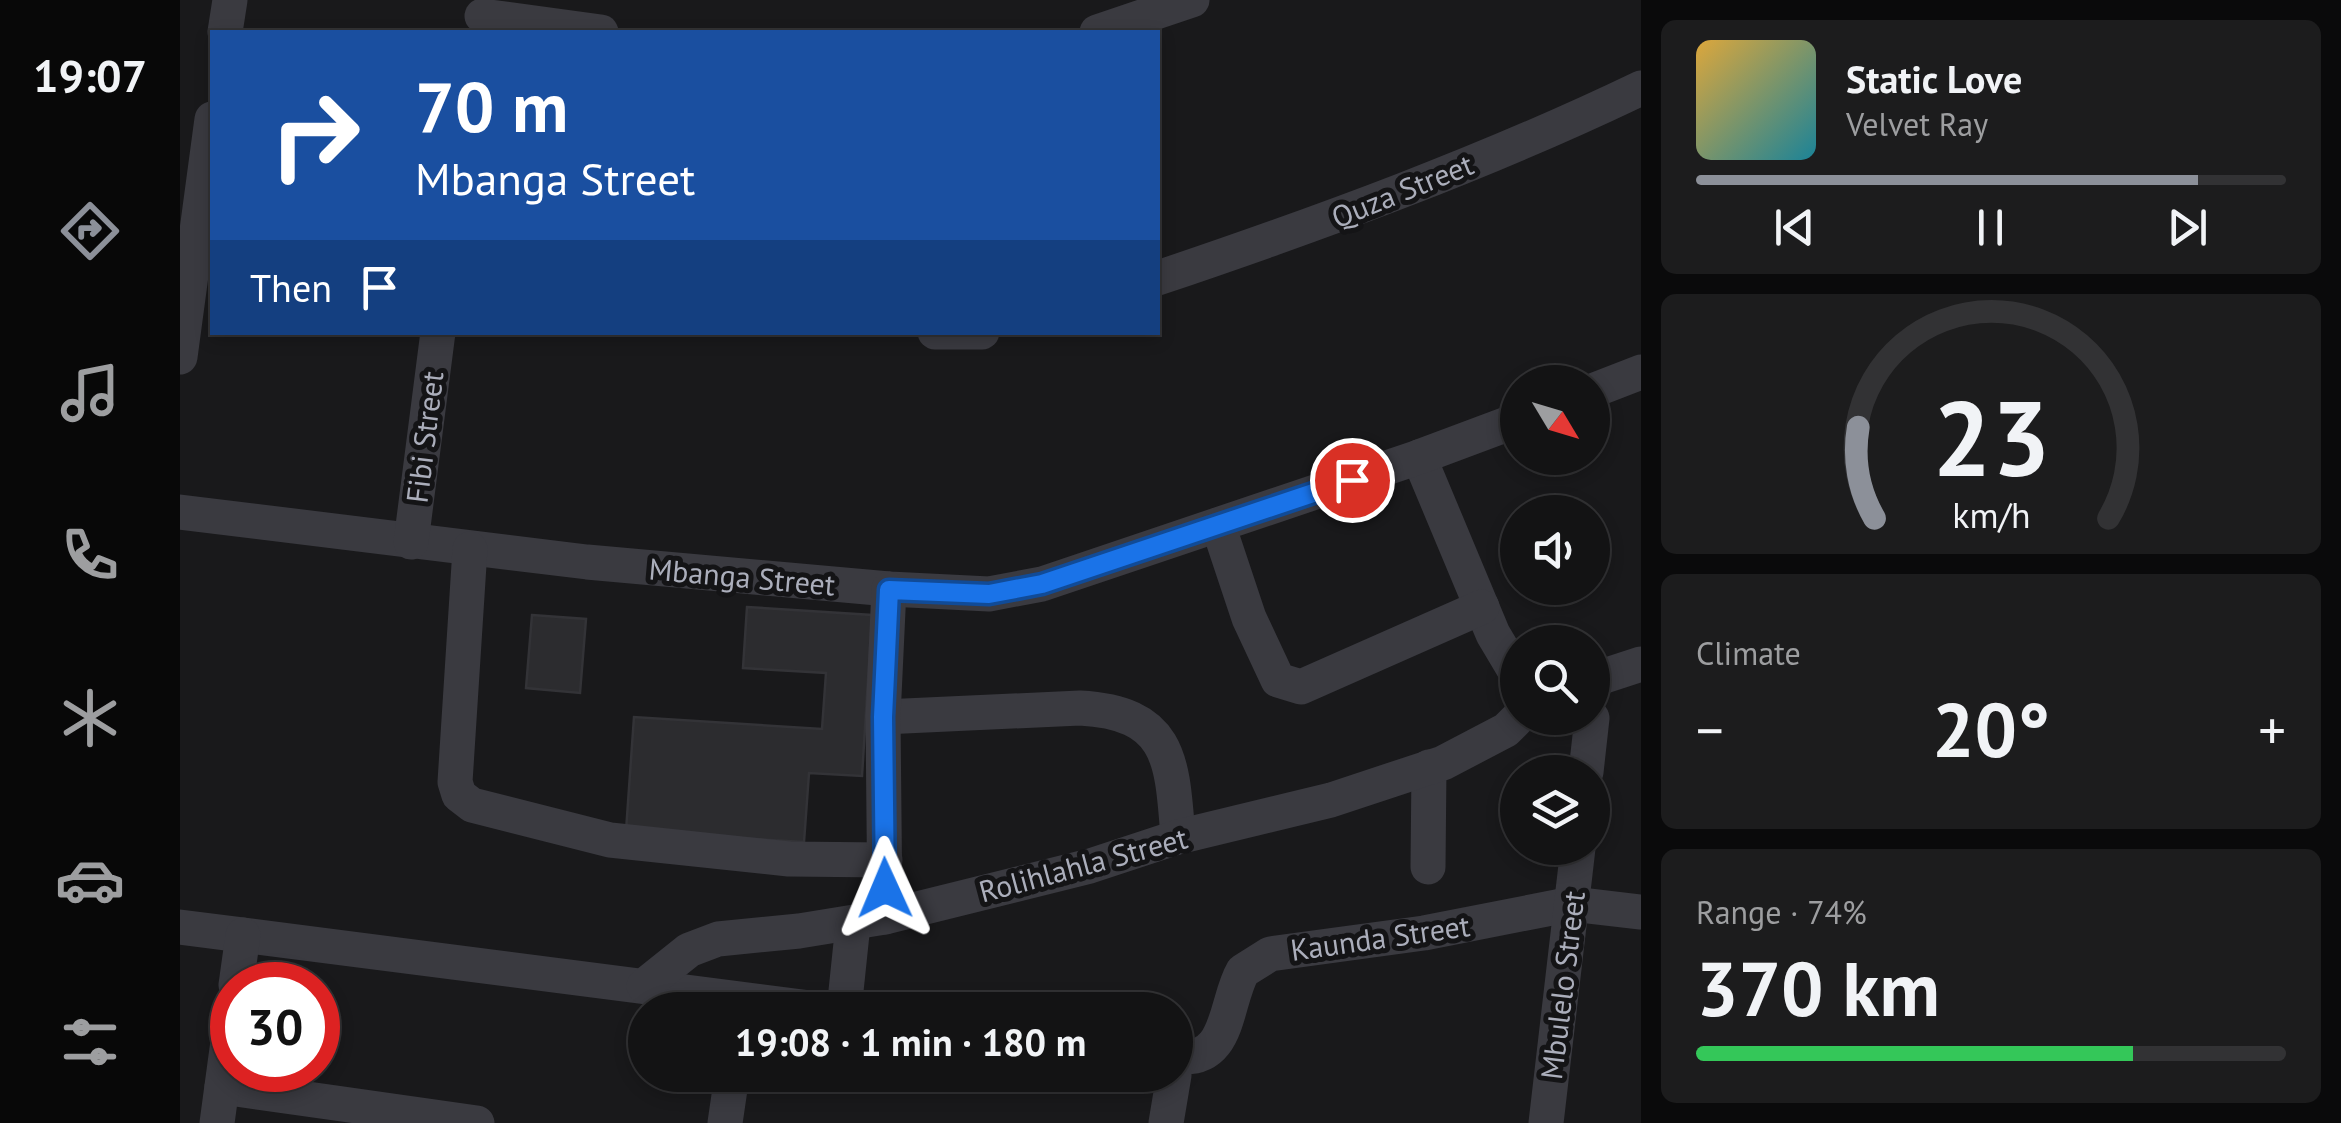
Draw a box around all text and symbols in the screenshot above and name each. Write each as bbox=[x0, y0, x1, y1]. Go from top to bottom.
text: 19:07 bbox=[33, 46, 147, 104]
text: Static Love bbox=[1846, 54, 2022, 103]
text: 70 m bbox=[415, 61, 568, 151]
icon: right bbox=[250, 70, 380, 200]
text: Velvet Ray bbox=[1846, 103, 1988, 145]
street label: Quza Street bbox=[1325, 144, 1479, 236]
text: Mbanga Street bbox=[415, 149, 695, 207]
icon: directions bbox=[55, 196, 125, 266]
icon: previous bbox=[1767, 200, 1822, 255]
icon: pause bbox=[1963, 200, 2018, 255]
icon: next bbox=[2160, 200, 2215, 255]
icon: arrive bbox=[352, 260, 407, 315]
text: Then bbox=[250, 263, 332, 312]
icon: music bbox=[55, 358, 125, 428]
north arrow bbox=[1500, 365, 1610, 475]
map controls bbox=[1500, 365, 1610, 865]
street label: Fibi Street bbox=[397, 369, 451, 505]
text: 23 bbox=[1932, 370, 2050, 505]
pin bbox=[1310, 438, 1395, 523]
icon: arrive bbox=[1325, 453, 1380, 508]
text: km/h bbox=[1952, 492, 2030, 538]
button: sound bbox=[1500, 495, 1610, 605]
icon: phone bbox=[55, 520, 125, 590]
street label: Mbanga Street bbox=[647, 548, 837, 604]
button: search bbox=[1500, 625, 1610, 735]
text: Climate bbox=[1696, 632, 1801, 674]
text: 20° bbox=[1932, 681, 2050, 778]
icon: climate bbox=[55, 683, 125, 753]
text: − bbox=[1696, 694, 1724, 765]
text: + bbox=[2258, 694, 2286, 765]
button: layers bbox=[1500, 755, 1610, 865]
street label: Rolihlahla Street bbox=[975, 817, 1191, 911]
position arrow bbox=[833, 836, 937, 940]
icon: car bbox=[55, 845, 125, 915]
street label: Mbulelo Street bbox=[1531, 889, 1593, 1081]
text: Range · 74% bbox=[1696, 891, 1867, 933]
street label: Kaunda Street bbox=[1288, 905, 1472, 969]
text: 370 km bbox=[1696, 940, 1940, 1037]
speed limit sign: 30 bbox=[210, 962, 340, 1092]
icon: filters bbox=[55, 1007, 125, 1077]
text: 19:08 · 1 min · 180 m bbox=[735, 1017, 1086, 1066]

